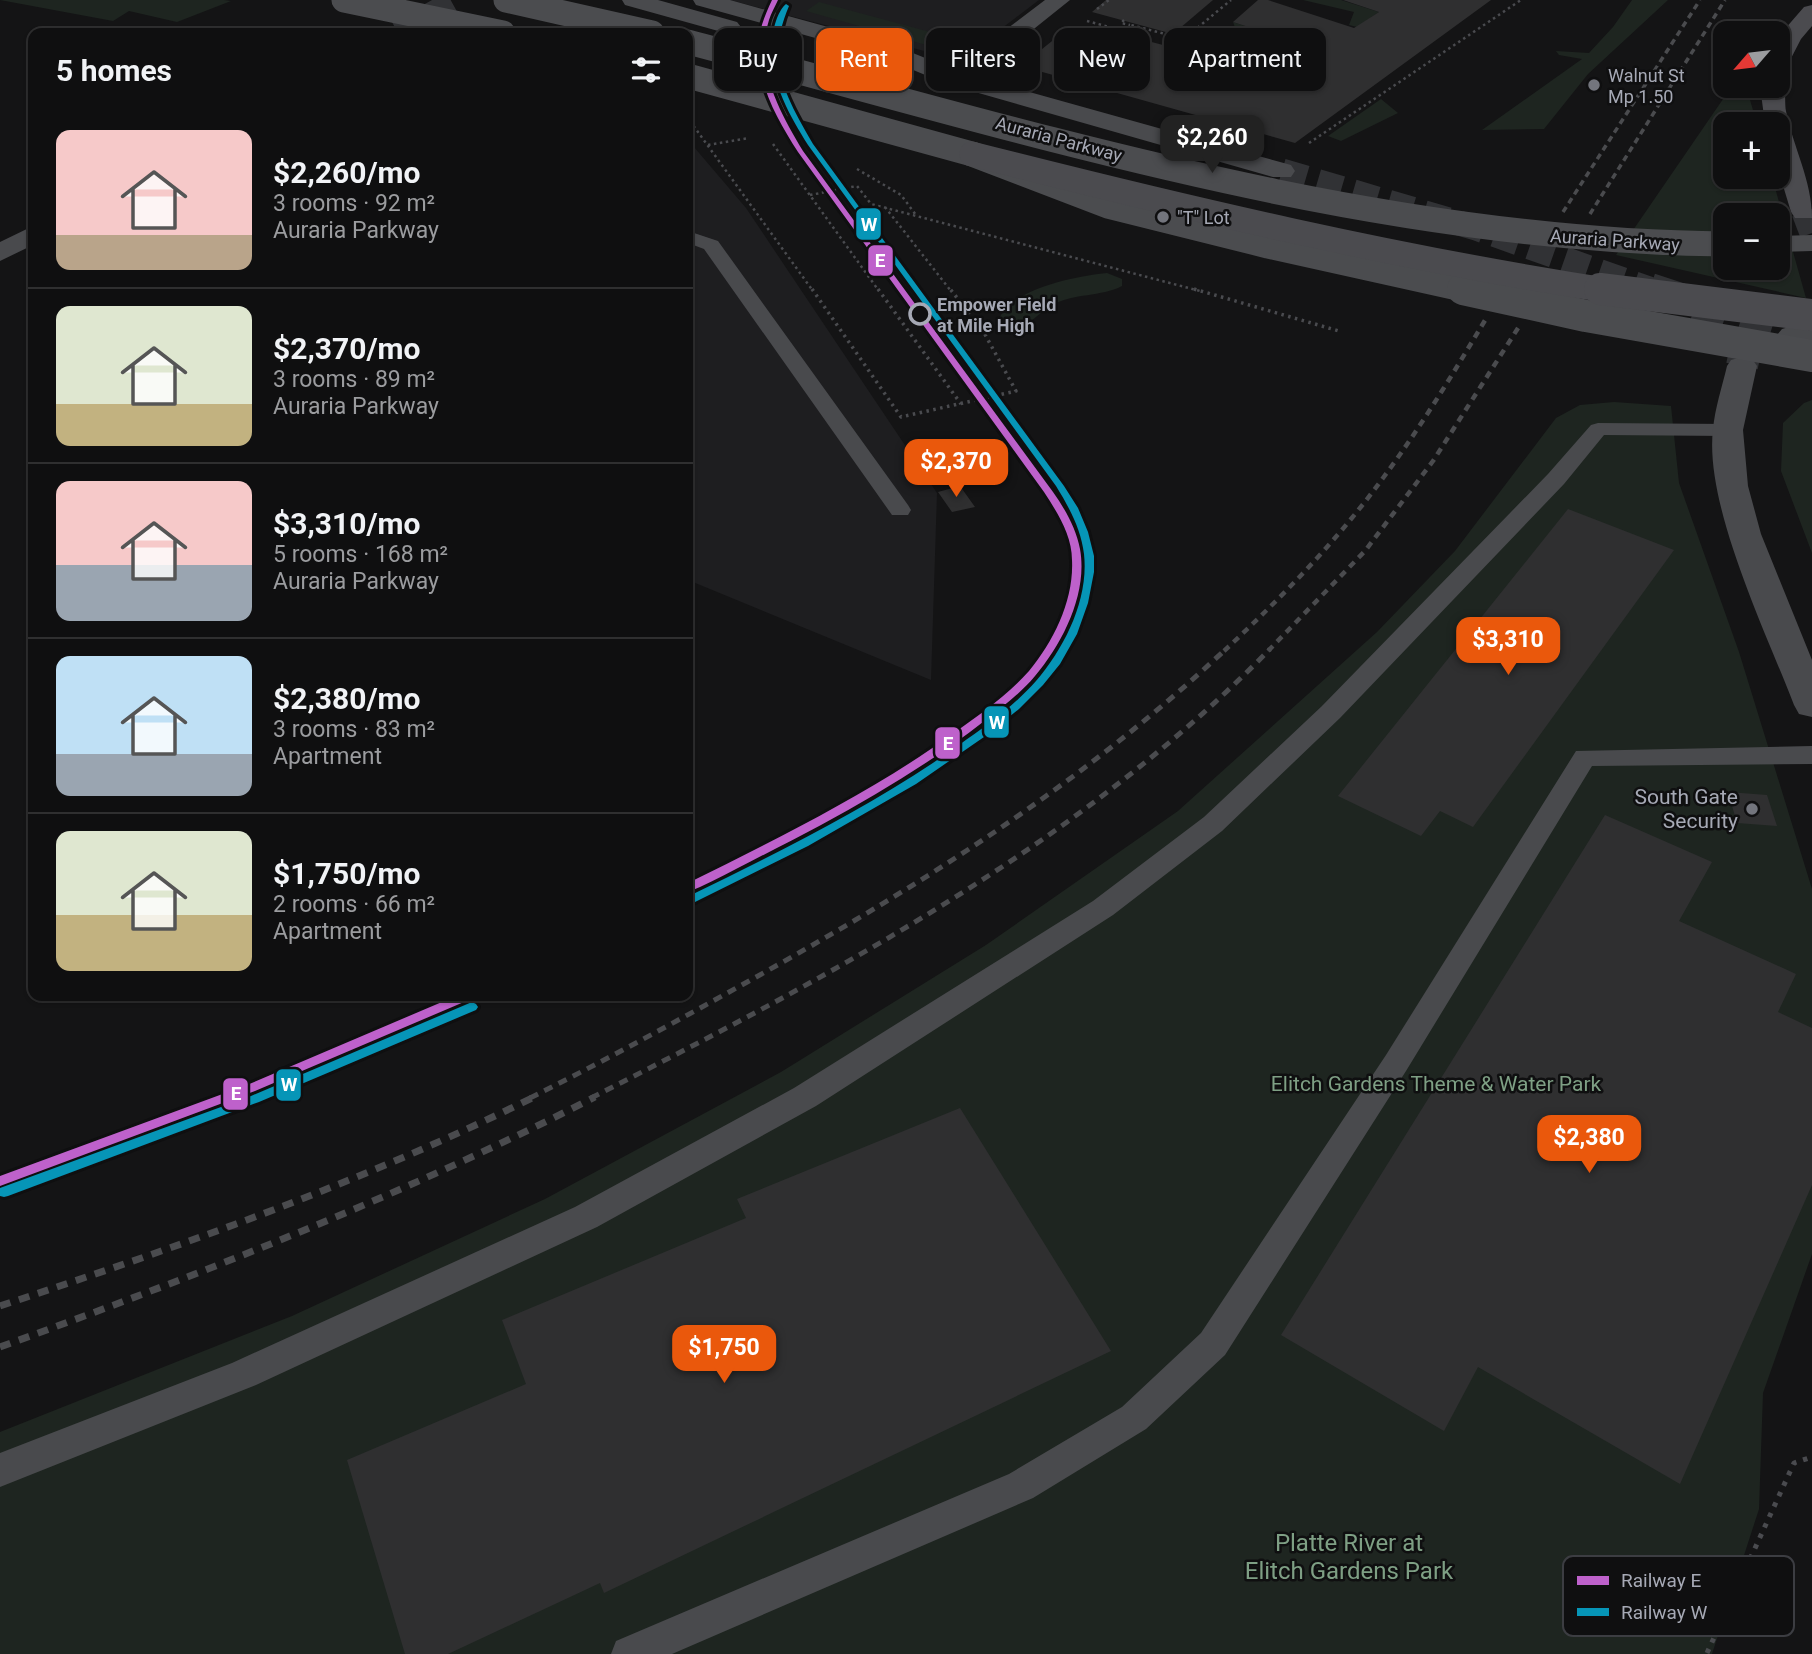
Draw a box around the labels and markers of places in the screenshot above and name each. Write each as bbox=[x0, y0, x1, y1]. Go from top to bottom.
place label: Walnut St Mp 1.50 bbox=[1608, 65, 1685, 107]
marker: Walnut St Mp 1.50 bbox=[1586, 77, 1602, 93]
pin: $2,260 bbox=[1155, 116, 1269, 175]
place label: "T" Lot bbox=[1177, 207, 1230, 228]
marker: "T" Lot bbox=[1155, 209, 1171, 225]
place label: Empower Field at Mile High bbox=[937, 294, 1056, 336]
marker: Empower Field at Mile High bbox=[909, 303, 931, 325]
pin: $2,370 bbox=[899, 440, 1013, 499]
pin: $3,310 bbox=[1451, 618, 1565, 677]
place label: South Gate Security bbox=[1635, 785, 1738, 833]
marker: South Gate Security bbox=[1744, 801, 1760, 817]
pin: $2,380 bbox=[1532, 1116, 1646, 1175]
pin: $1,750 bbox=[667, 1326, 781, 1385]

